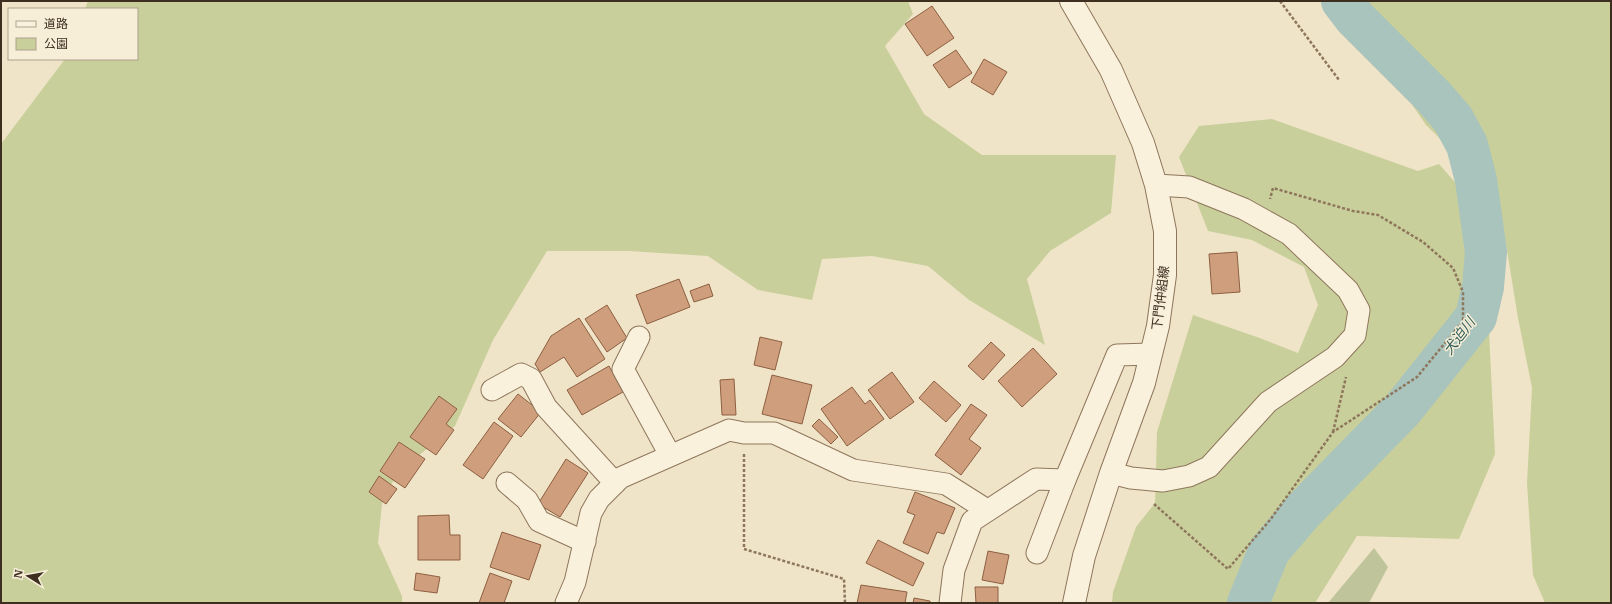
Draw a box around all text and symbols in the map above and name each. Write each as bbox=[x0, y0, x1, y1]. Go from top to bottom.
legend bbox=[8, 8, 138, 60]
text: 道路 bbox=[44, 16, 68, 31]
text: 公園 bbox=[44, 36, 68, 51]
street label: 下門仲組線 bbox=[1148, 265, 1173, 331]
water label: 犬迫川 bbox=[1439, 312, 1480, 358]
north arrow bbox=[8, 556, 48, 596]
text: N bbox=[10, 568, 26, 580]

